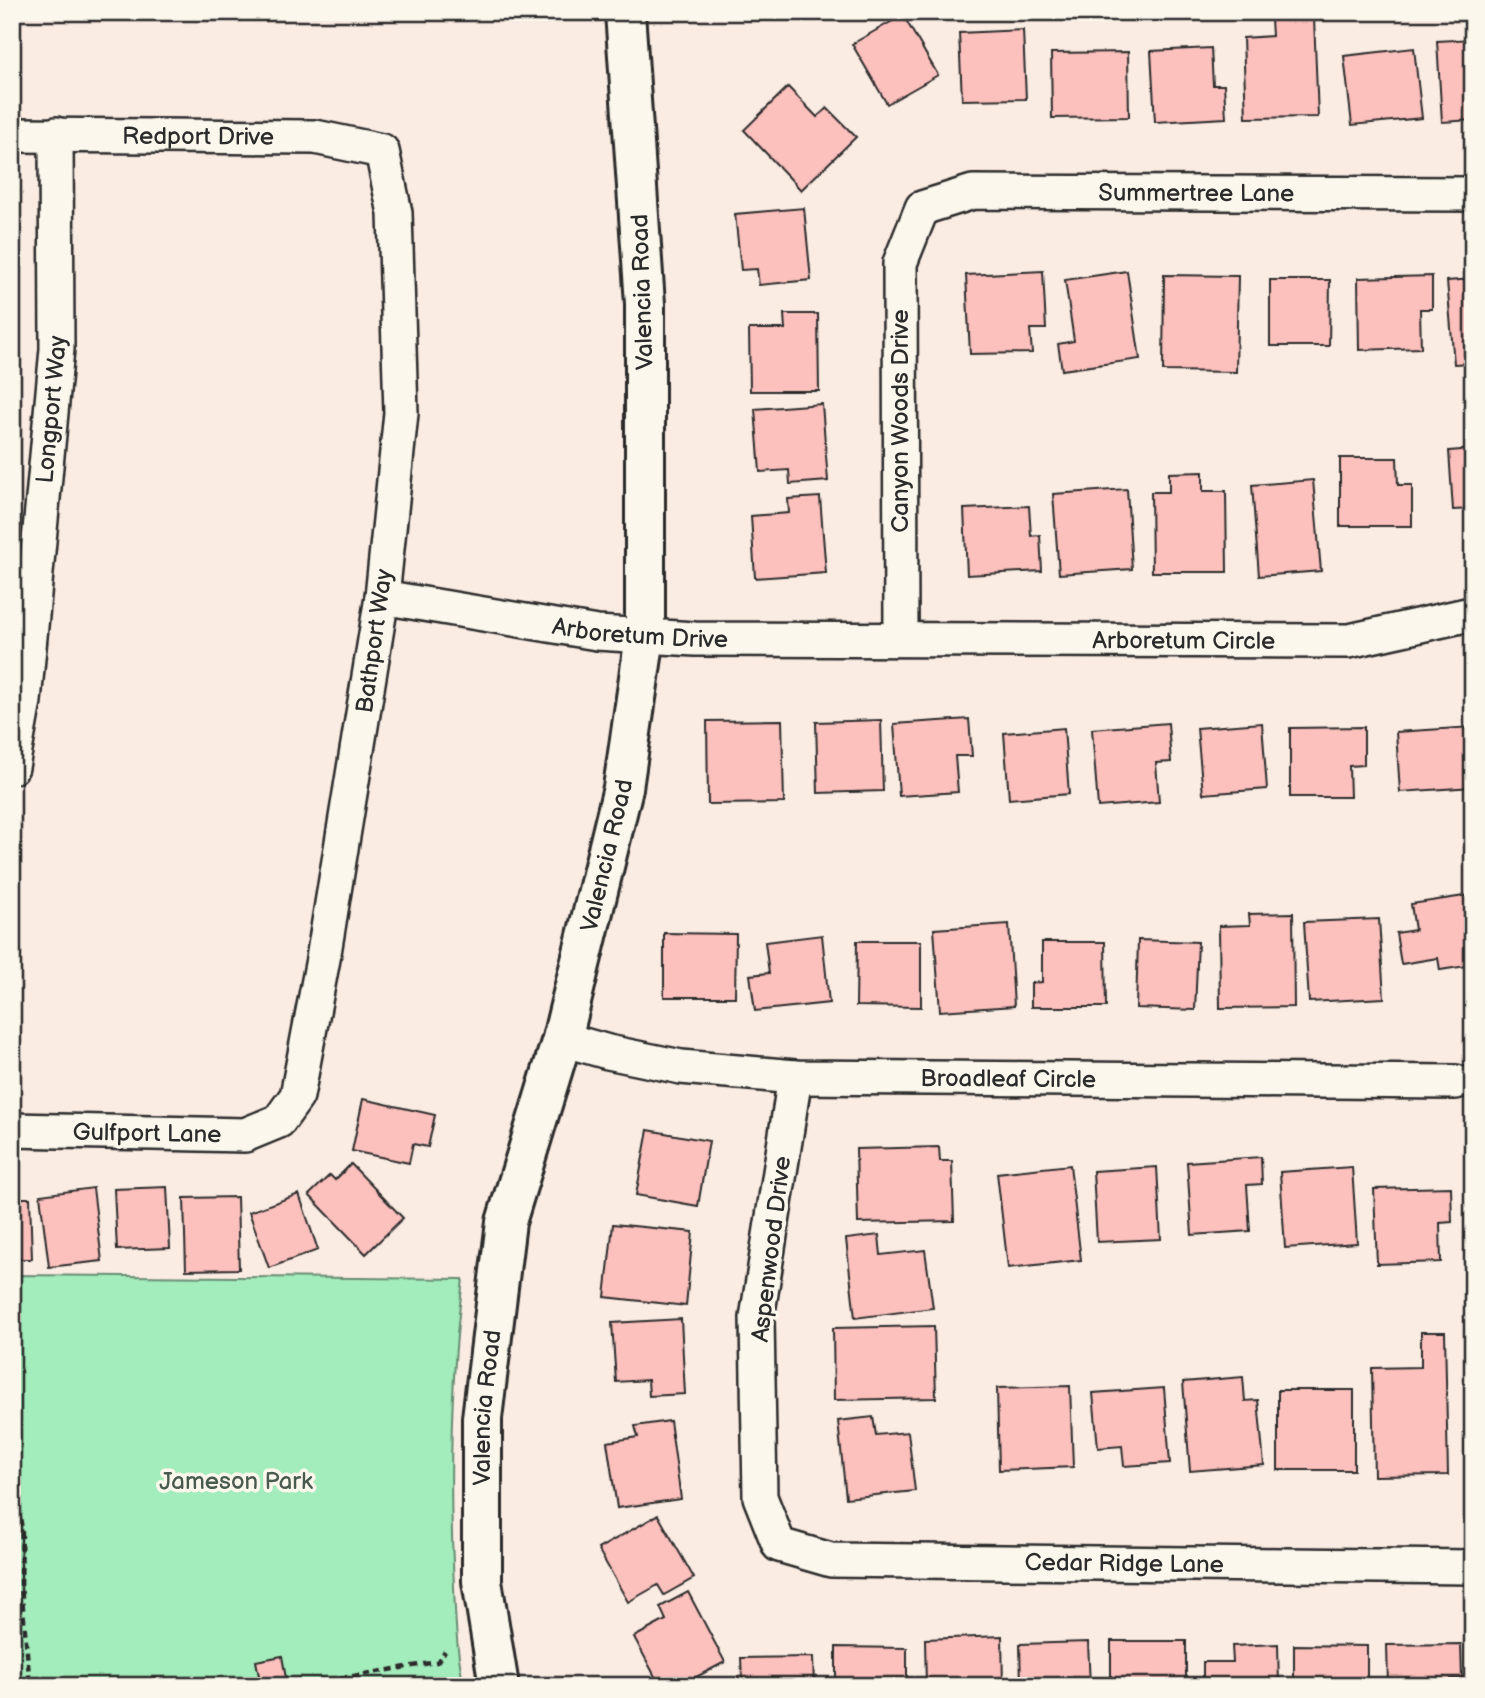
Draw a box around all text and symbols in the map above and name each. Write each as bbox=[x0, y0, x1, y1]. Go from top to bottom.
street label: Redport Drive bbox=[122, 122, 274, 152]
street label: Summertree Lane bbox=[1098, 179, 1294, 208]
street label: Valencia Road bbox=[625, 214, 660, 370]
street label: Canyon Woods Drive bbox=[886, 309, 915, 533]
street label: Longport Way bbox=[30, 335, 72, 485]
street label: Bathport Way bbox=[350, 567, 399, 715]
street label: Arboretum Drive bbox=[550, 612, 728, 654]
street label: Arboretum Circle bbox=[1092, 626, 1275, 656]
street label: Valencia Road bbox=[575, 778, 639, 935]
street label: Broadleaf Circle bbox=[920, 1064, 1096, 1094]
street label: Gulfport Lane bbox=[72, 1118, 222, 1149]
street label: Aspenwood Drive bbox=[746, 1154, 797, 1344]
street label: Valencia Road bbox=[468, 1328, 508, 1485]
park label: Jameson Park bbox=[159, 1467, 313, 1496]
street label: Cedar Ridge Lane bbox=[1024, 1548, 1224, 1579]

